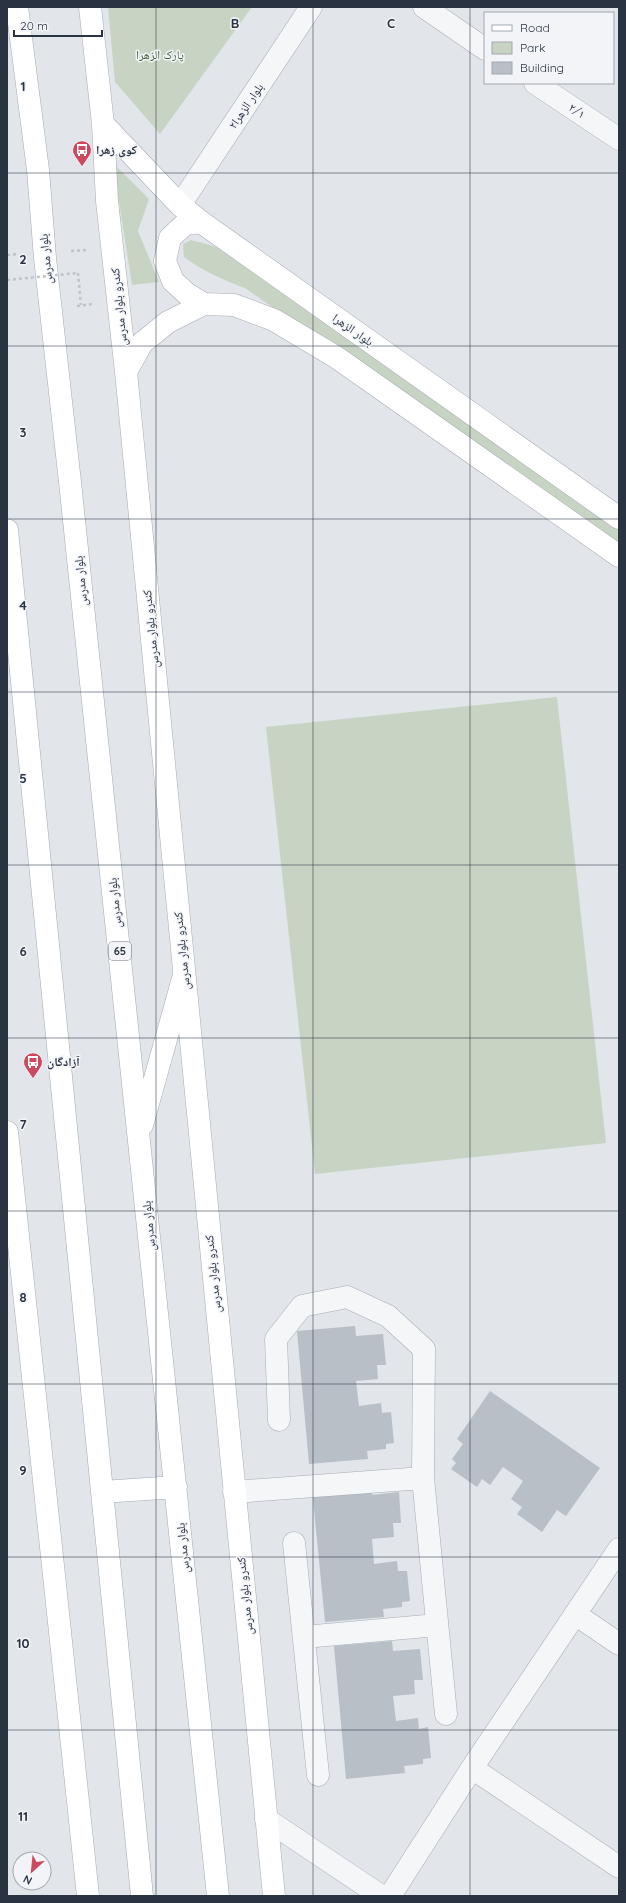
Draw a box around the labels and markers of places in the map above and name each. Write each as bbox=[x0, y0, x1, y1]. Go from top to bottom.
bus stop icon: کوی زهرا bbox=[71, 139, 93, 167]
place label: کوی زهرا bbox=[96, 142, 138, 158]
bus stop icon: آزادگان bbox=[22, 1051, 44, 1079]
place label: آزادگان bbox=[47, 1054, 80, 1070]

